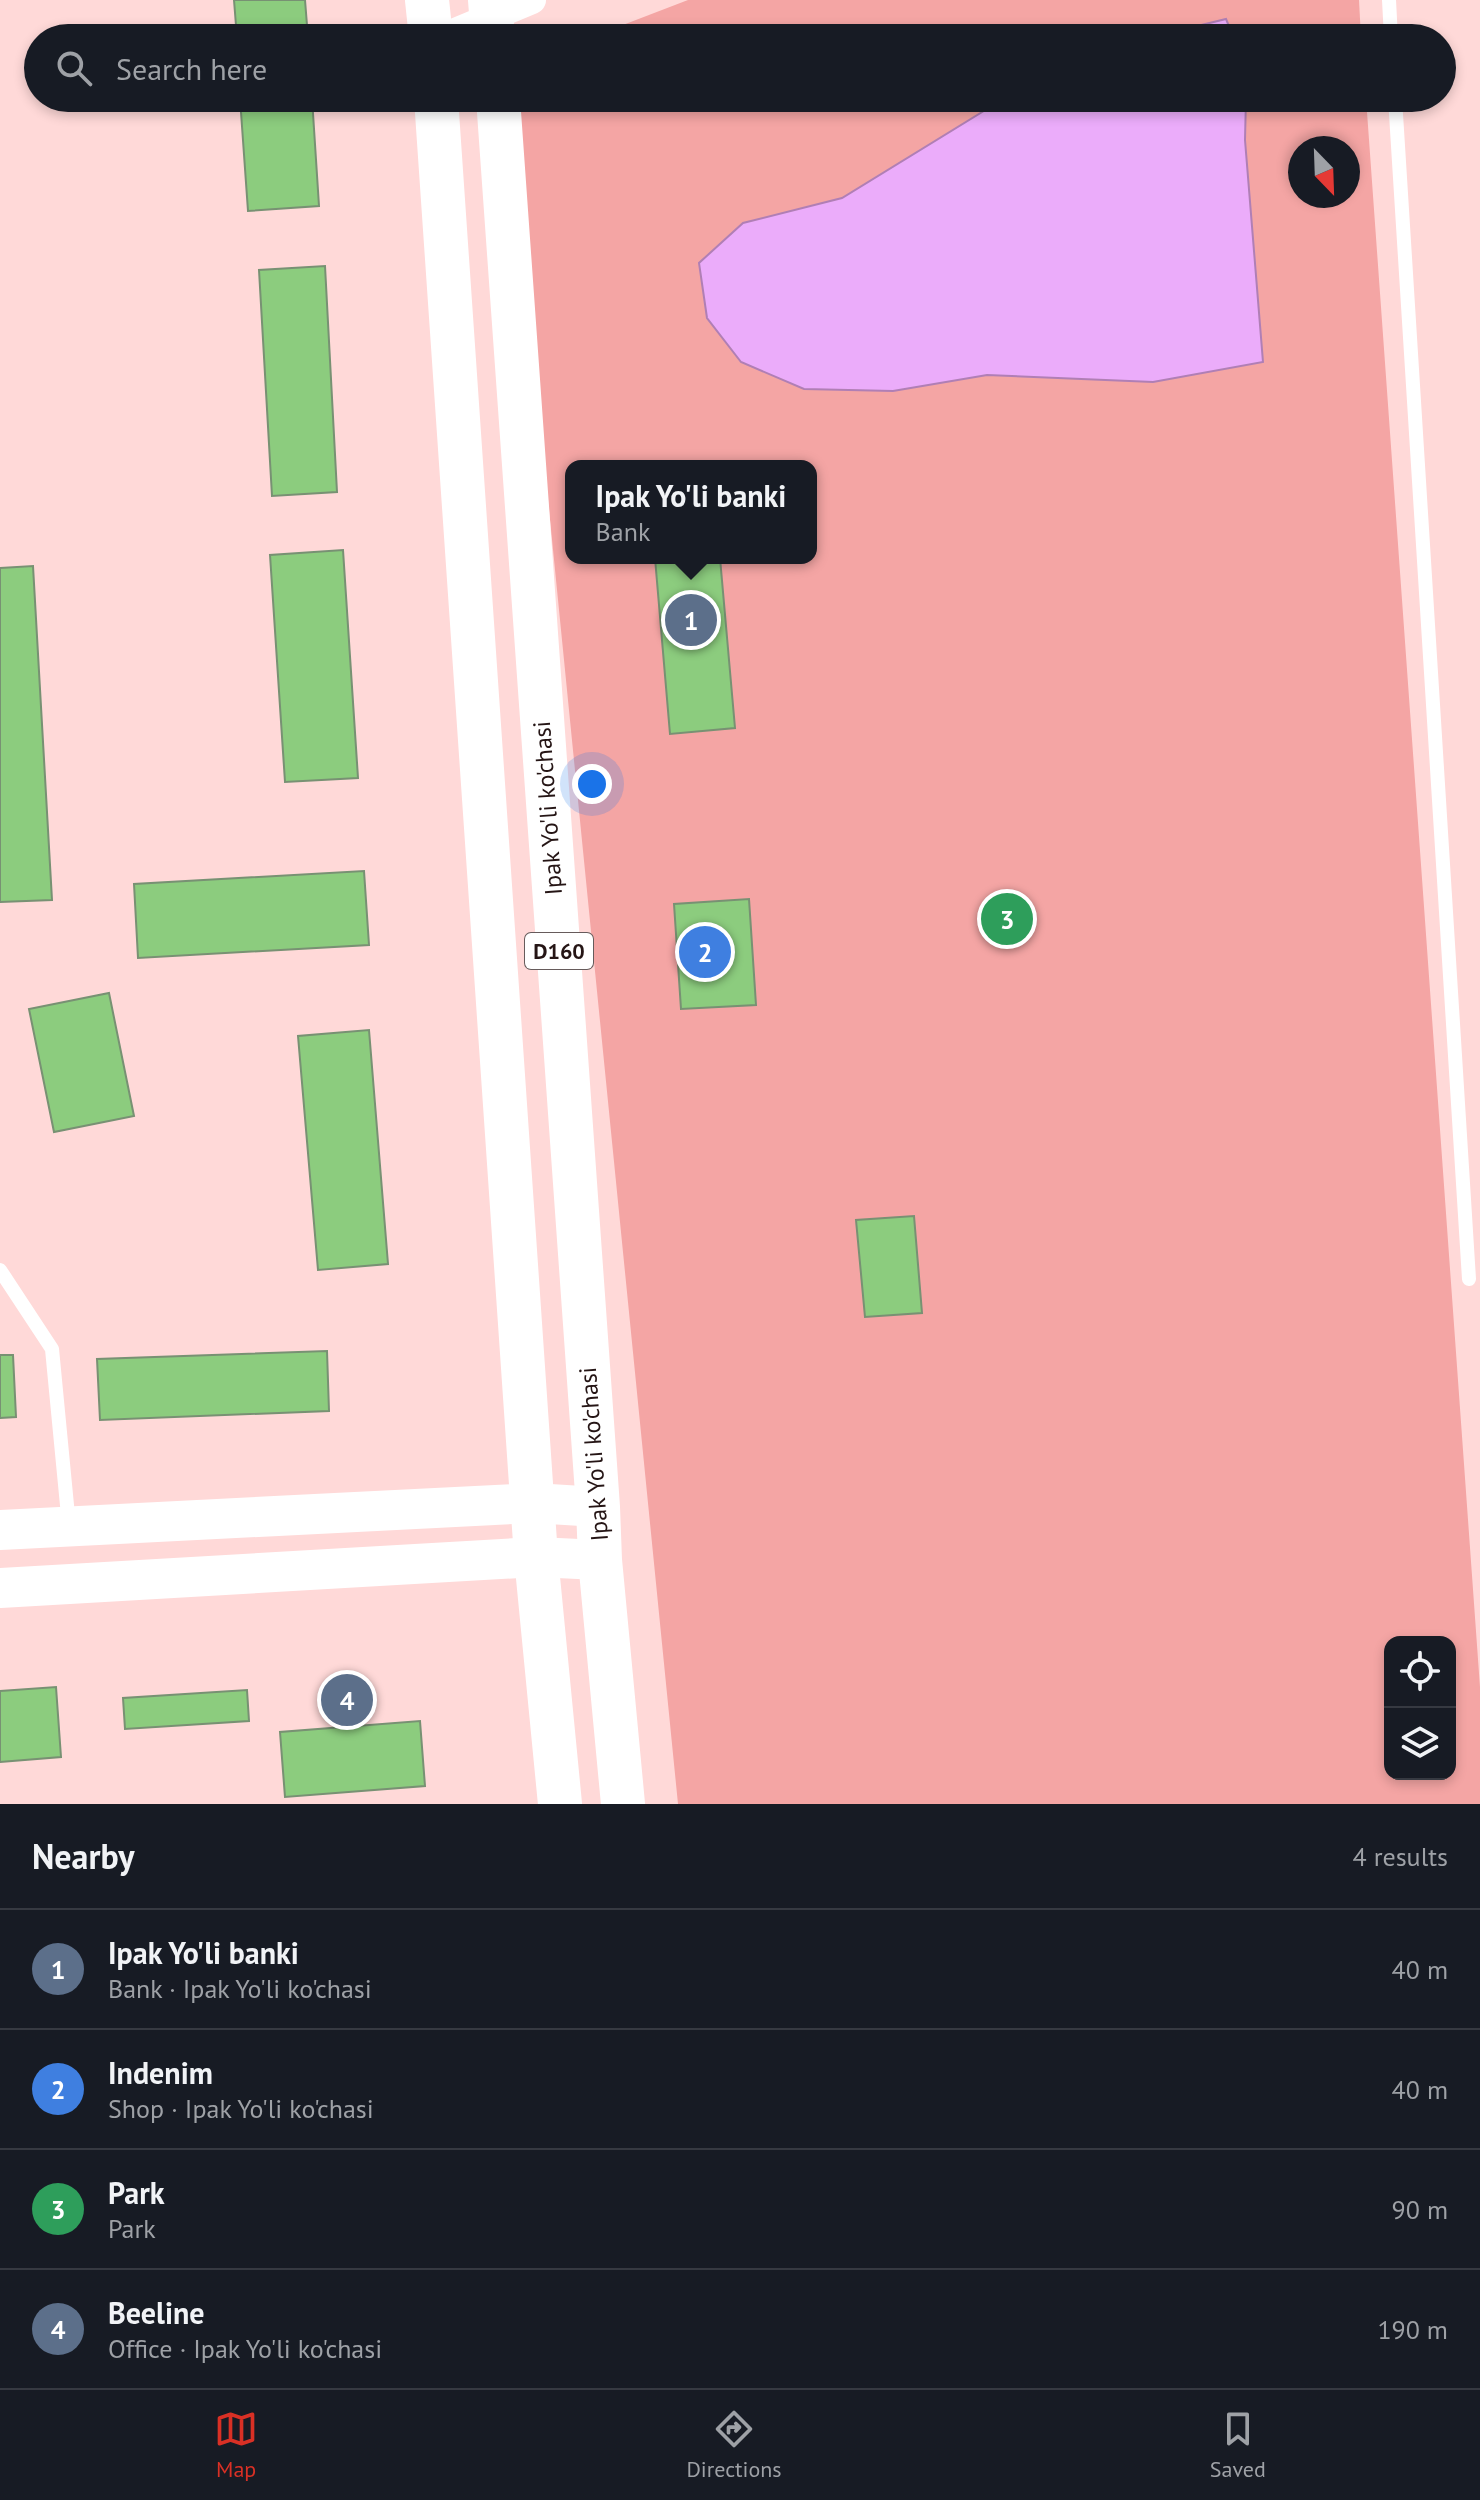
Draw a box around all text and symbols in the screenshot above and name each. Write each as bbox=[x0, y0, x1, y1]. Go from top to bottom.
search box bbox=[24, 24, 1456, 112]
icon: search bbox=[52, 46, 96, 90]
text: Search here bbox=[116, 49, 267, 88]
north arrow bbox=[1288, 136, 1360, 208]
popup bbox=[565, 460, 817, 564]
text: Ipak Yo'li banki bbox=[596, 476, 786, 515]
text: Bank bbox=[596, 515, 650, 548]
pin: 1 bbox=[665, 590, 717, 650]
street label: Ipak Yo'li ko'chasi bbox=[526, 720, 569, 896]
your location bbox=[572, 764, 612, 804]
pin: 3 bbox=[981, 889, 1033, 949]
pin: 2 bbox=[679, 922, 731, 982]
road number: D160 bbox=[525, 933, 593, 969]
street label: Ipak Yo'li ko'chasi bbox=[572, 1366, 615, 1542]
map controls bbox=[1384, 1636, 1456, 1780]
button: locate bbox=[1384, 1636, 1456, 1708]
pin: 4 bbox=[321, 1670, 373, 1730]
button: layers bbox=[1384, 1708, 1456, 1780]
text: Nearby bbox=[32, 1834, 134, 1878]
text: 4 results bbox=[1353, 1840, 1448, 1873]
text: Ipak Yo'li banki bbox=[108, 1933, 299, 1972]
text: 1 bbox=[51, 1953, 65, 1986]
text: 40 m bbox=[1392, 1953, 1448, 1986]
text: Bank · Ipak Yo'li ko'chasi bbox=[108, 1972, 372, 2005]
text: Indenim bbox=[108, 2053, 213, 2092]
text: 2 bbox=[51, 2073, 65, 2106]
text: 40 m bbox=[1392, 2073, 1448, 2106]
text: Shop · Ipak Yo'li ko'chasi bbox=[108, 2092, 374, 2125]
text: Park bbox=[108, 2173, 164, 2212]
text: 3 bbox=[51, 2193, 65, 2226]
text: 90 m bbox=[1392, 2193, 1448, 2226]
text: Park bbox=[108, 2212, 156, 2245]
text: Beeline bbox=[108, 2293, 205, 2332]
text: 4 bbox=[51, 2313, 65, 2346]
text: 190 m bbox=[1377, 2313, 1448, 2346]
text: Office · Ipak Yo'li ko'chasi bbox=[108, 2332, 382, 2365]
tab: Map bbox=[214, 2407, 258, 2483]
tab: Directions bbox=[686, 2407, 782, 2483]
tab: Saved bbox=[1210, 2407, 1266, 2483]

